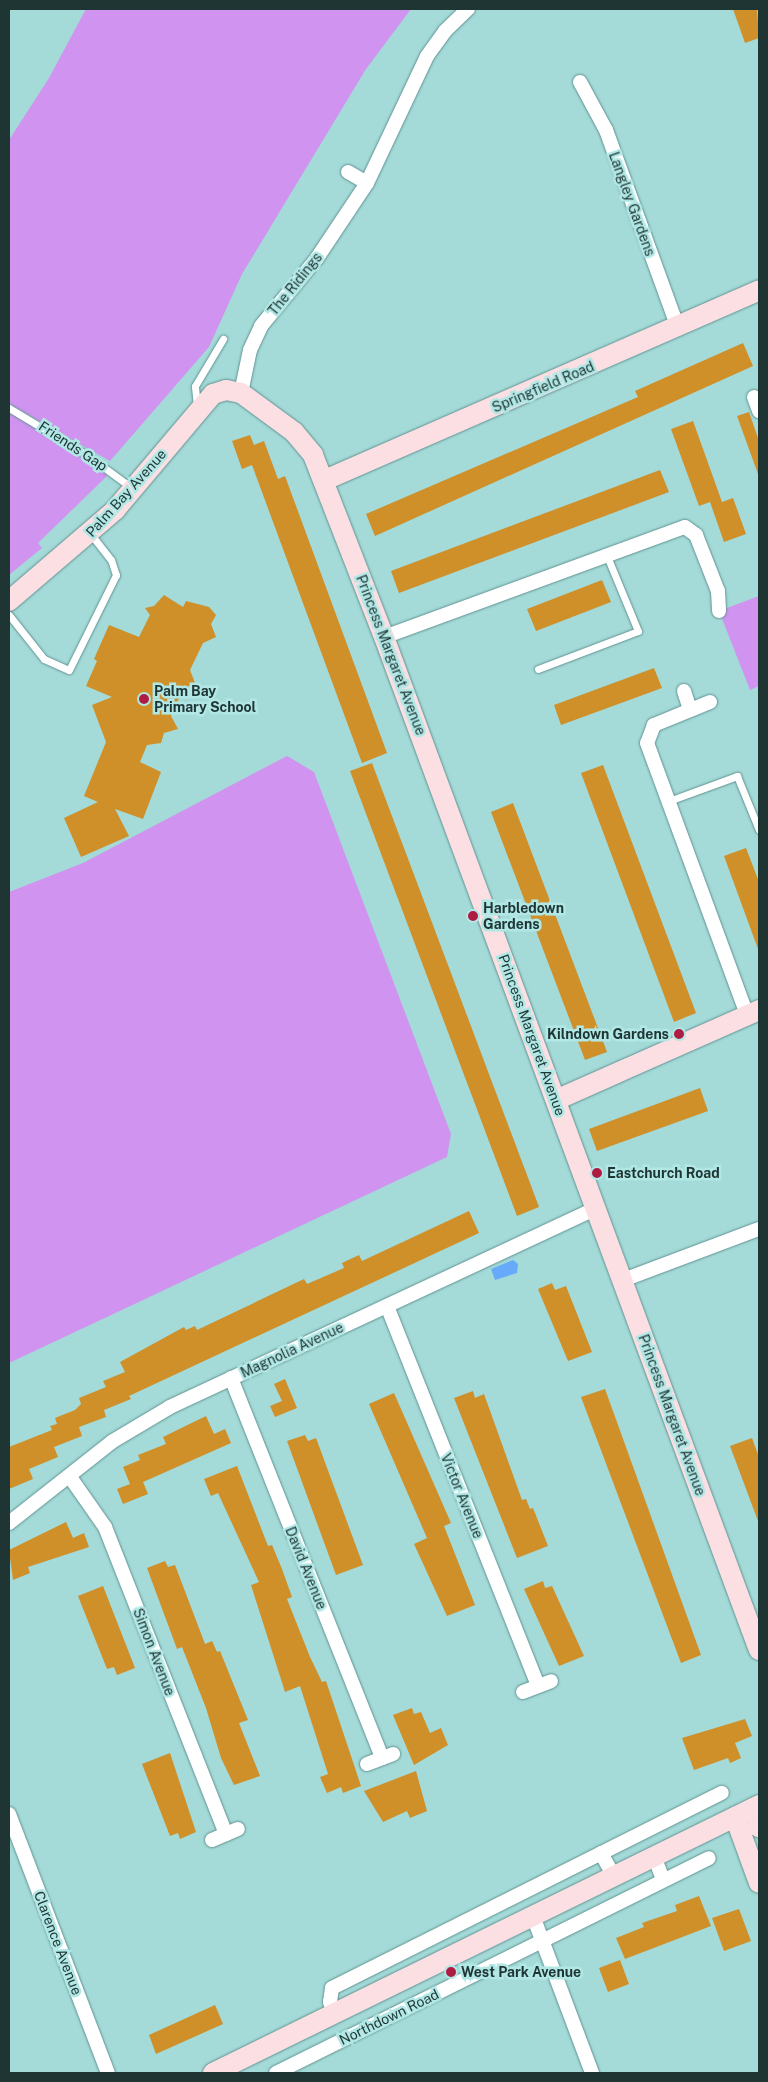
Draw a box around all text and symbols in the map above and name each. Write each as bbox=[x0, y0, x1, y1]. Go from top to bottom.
street label: Langley Gardens bbox=[605, 150, 659, 258]
street label: The Ridings bbox=[265, 249, 325, 319]
street label: Springfield Road bbox=[489, 358, 597, 416]
street label: Friends Gap bbox=[36, 418, 110, 474]
street label: Palm Bay Avenue bbox=[82, 446, 170, 540]
street label: Princess Margaret Avenue bbox=[353, 572, 429, 738]
place label: Palm Bay Primary School bbox=[154, 683, 256, 716]
marker: Palm Bay Primary School bbox=[138, 693, 150, 705]
place label: Harbledown Gardens bbox=[483, 900, 564, 932]
marker: Harbledown Gardens bbox=[467, 910, 479, 922]
street label: Princess Margaret Avenue bbox=[495, 952, 569, 1118]
place label: Kilndown Gardens bbox=[547, 1026, 669, 1042]
marker: Kilndown Gardens bbox=[673, 1028, 685, 1040]
place label: Eastchurch Road bbox=[607, 1165, 720, 1181]
marker: Eastchurch Road bbox=[591, 1167, 603, 1179]
street label: Magnolia Avenue bbox=[238, 1319, 346, 1381]
street label: Princess Margaret Avenue bbox=[635, 1332, 709, 1498]
street label: Victor Avenue bbox=[437, 1451, 487, 1541]
street label: David Avenue bbox=[282, 1524, 330, 1612]
street label: Simon Avenue bbox=[130, 1606, 178, 1698]
street label: Clarence Avenue bbox=[30, 1889, 86, 1997]
place label: West Park Avenue bbox=[461, 1964, 581, 1980]
marker: West Park Avenue bbox=[445, 1966, 457, 1978]
street label: Northdown Road bbox=[336, 1986, 442, 2048]

